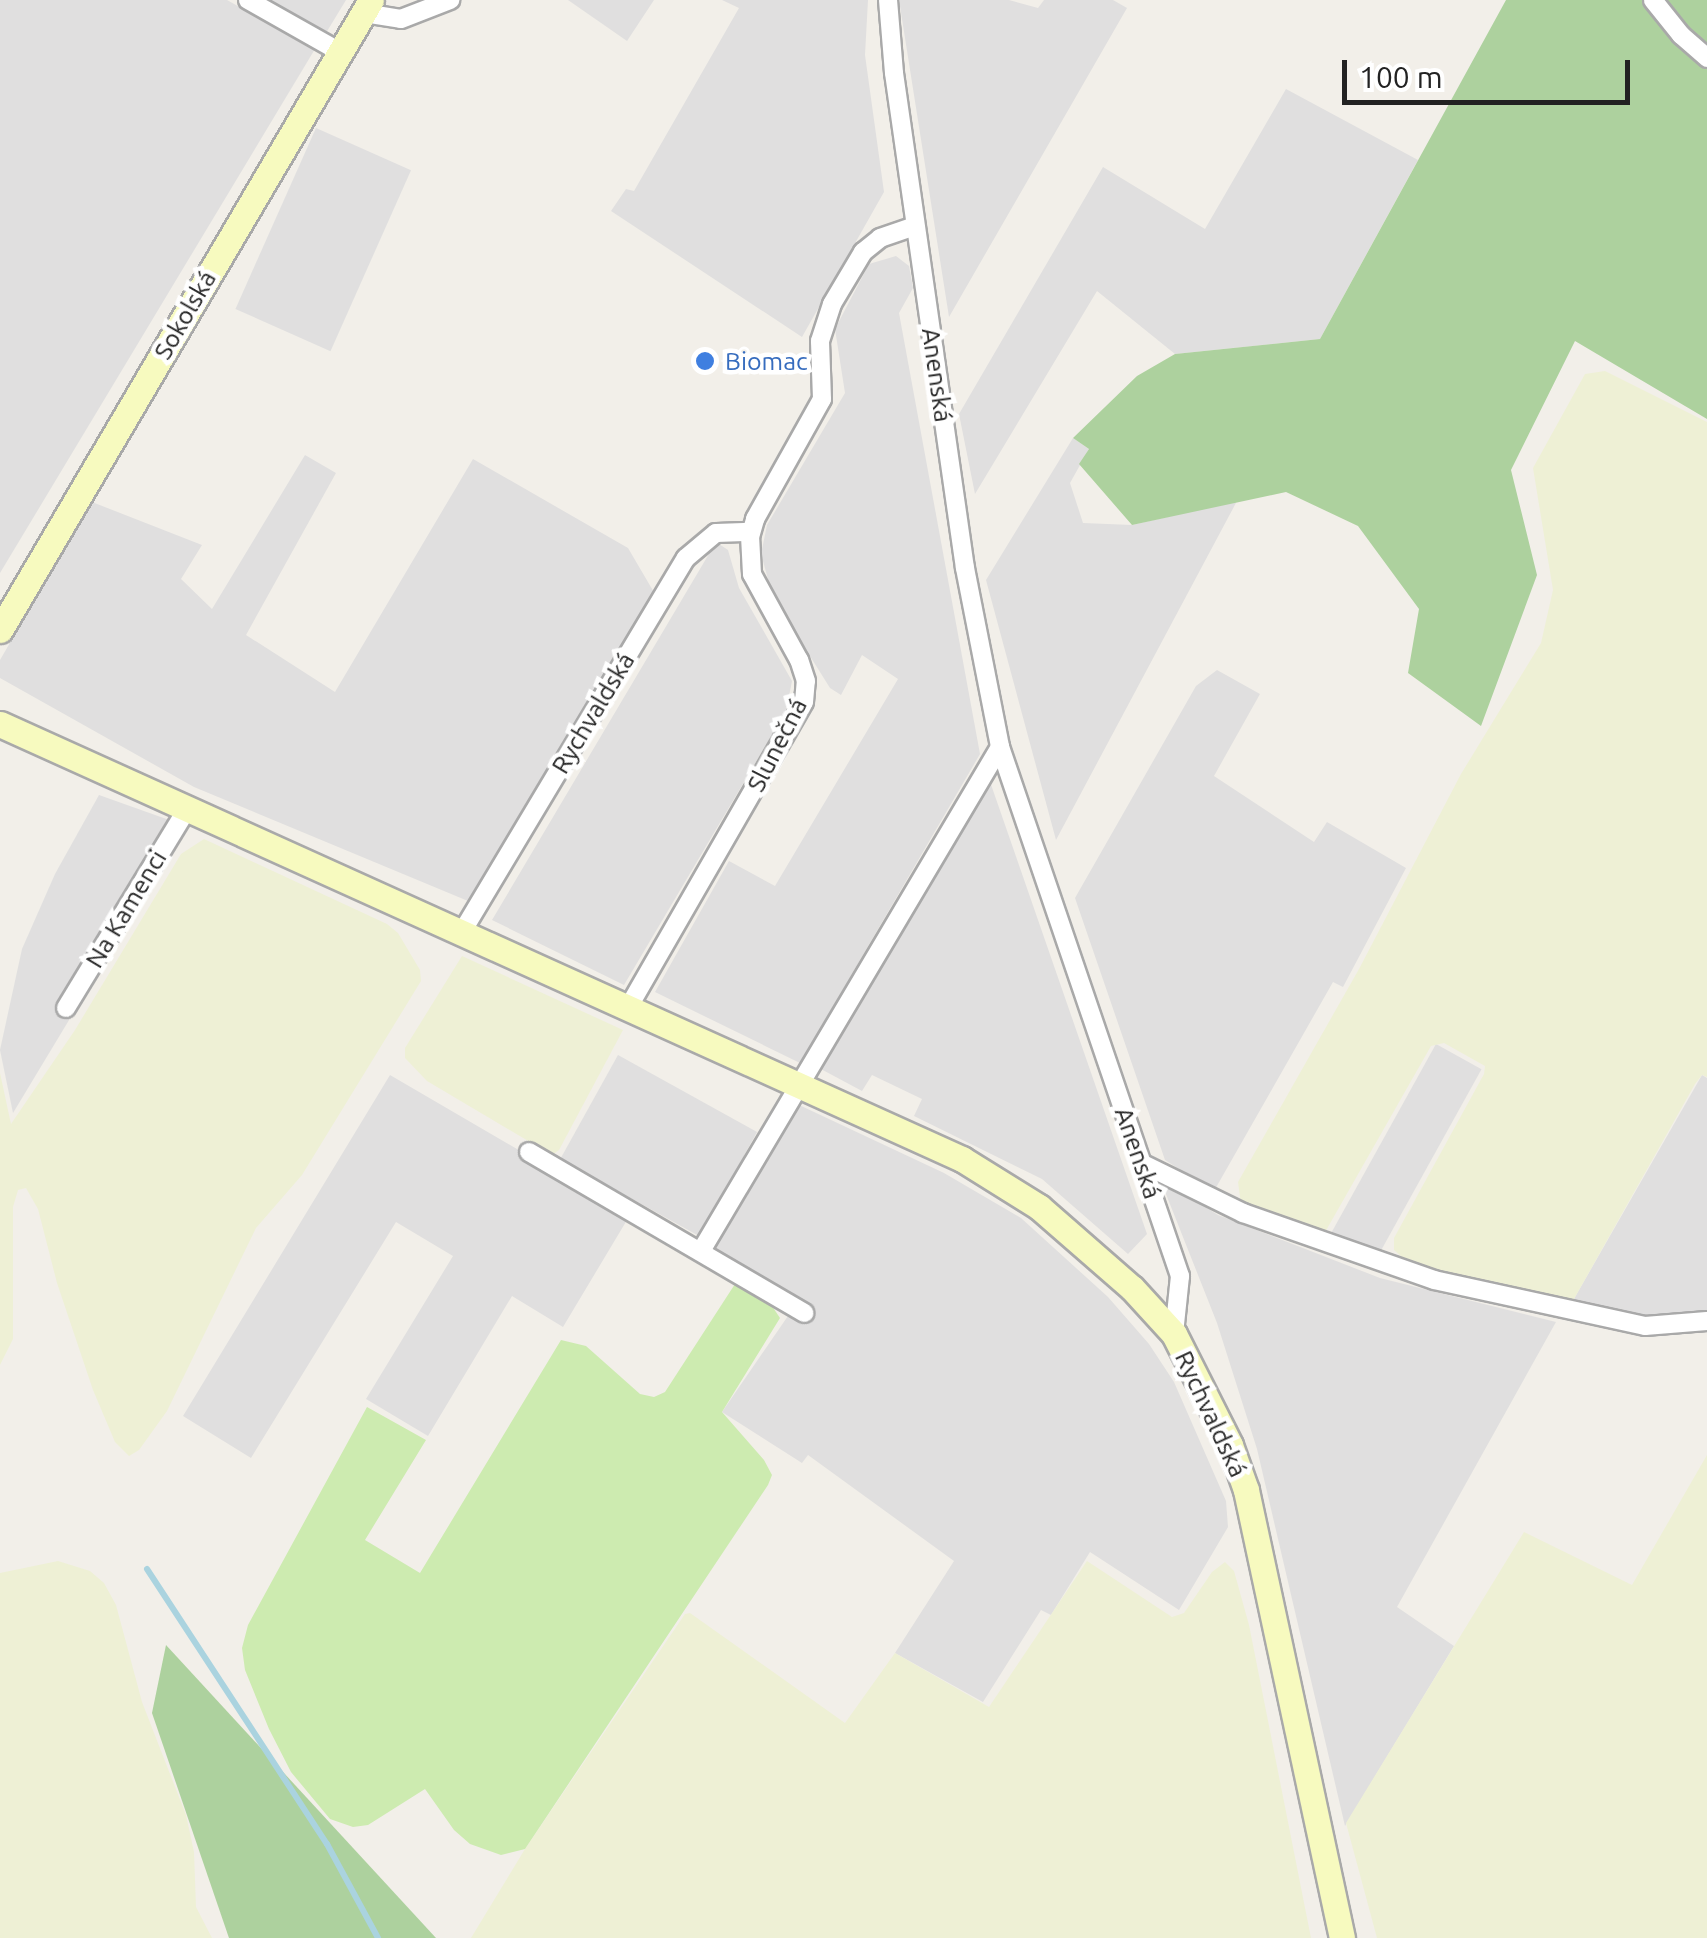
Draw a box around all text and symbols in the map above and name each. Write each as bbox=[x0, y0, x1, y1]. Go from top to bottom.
scale bar bbox=[1347, 40, 1634, 102]
text: 100 m bbox=[1359, 60, 1443, 94]
street label: Sokolská bbox=[148, 265, 222, 365]
street label: Anenská bbox=[916, 326, 958, 424]
place label: Biomac bbox=[725, 346, 808, 376]
marker: Biomac bbox=[694, 350, 716, 372]
street label: Rychvaldská bbox=[545, 647, 641, 779]
street label: Slunečná bbox=[741, 693, 813, 797]
street label: Na Kamenci bbox=[79, 845, 173, 973]
street label: Anenská bbox=[1108, 1103, 1168, 1203]
street label: Rychvaldská bbox=[1169, 1346, 1253, 1482]

